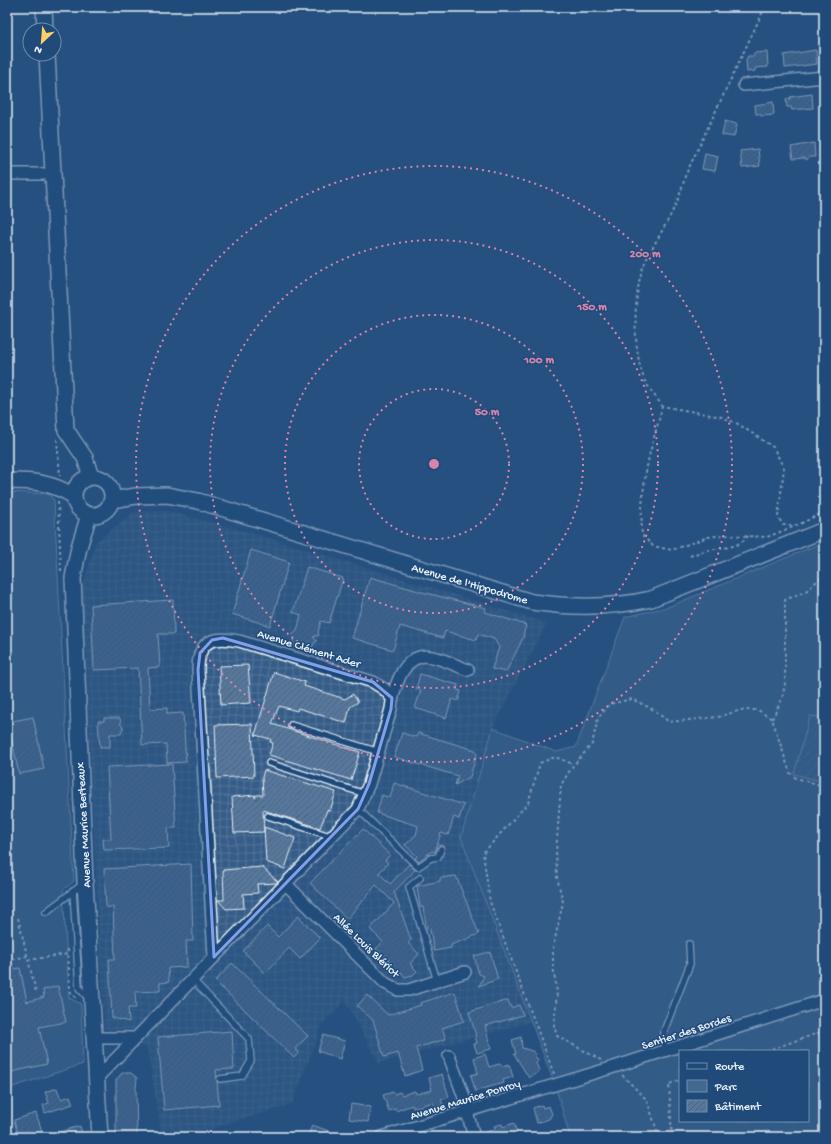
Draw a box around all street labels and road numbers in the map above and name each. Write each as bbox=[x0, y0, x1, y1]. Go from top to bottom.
street label: Avenue de l'Hippodrome bbox=[410, 562, 530, 608]
street label: Avenue Clément Ader bbox=[255, 628, 363, 673]
street label: Avenue Maurice Berteaux bbox=[75, 761, 95, 888]
street label: Allée Louis Blériot bbox=[330, 911, 402, 982]
street label: Sentier des Bordes bbox=[640, 1012, 734, 1054]
street label: Avenue Maurice Ponroy bbox=[409, 1077, 522, 1124]

